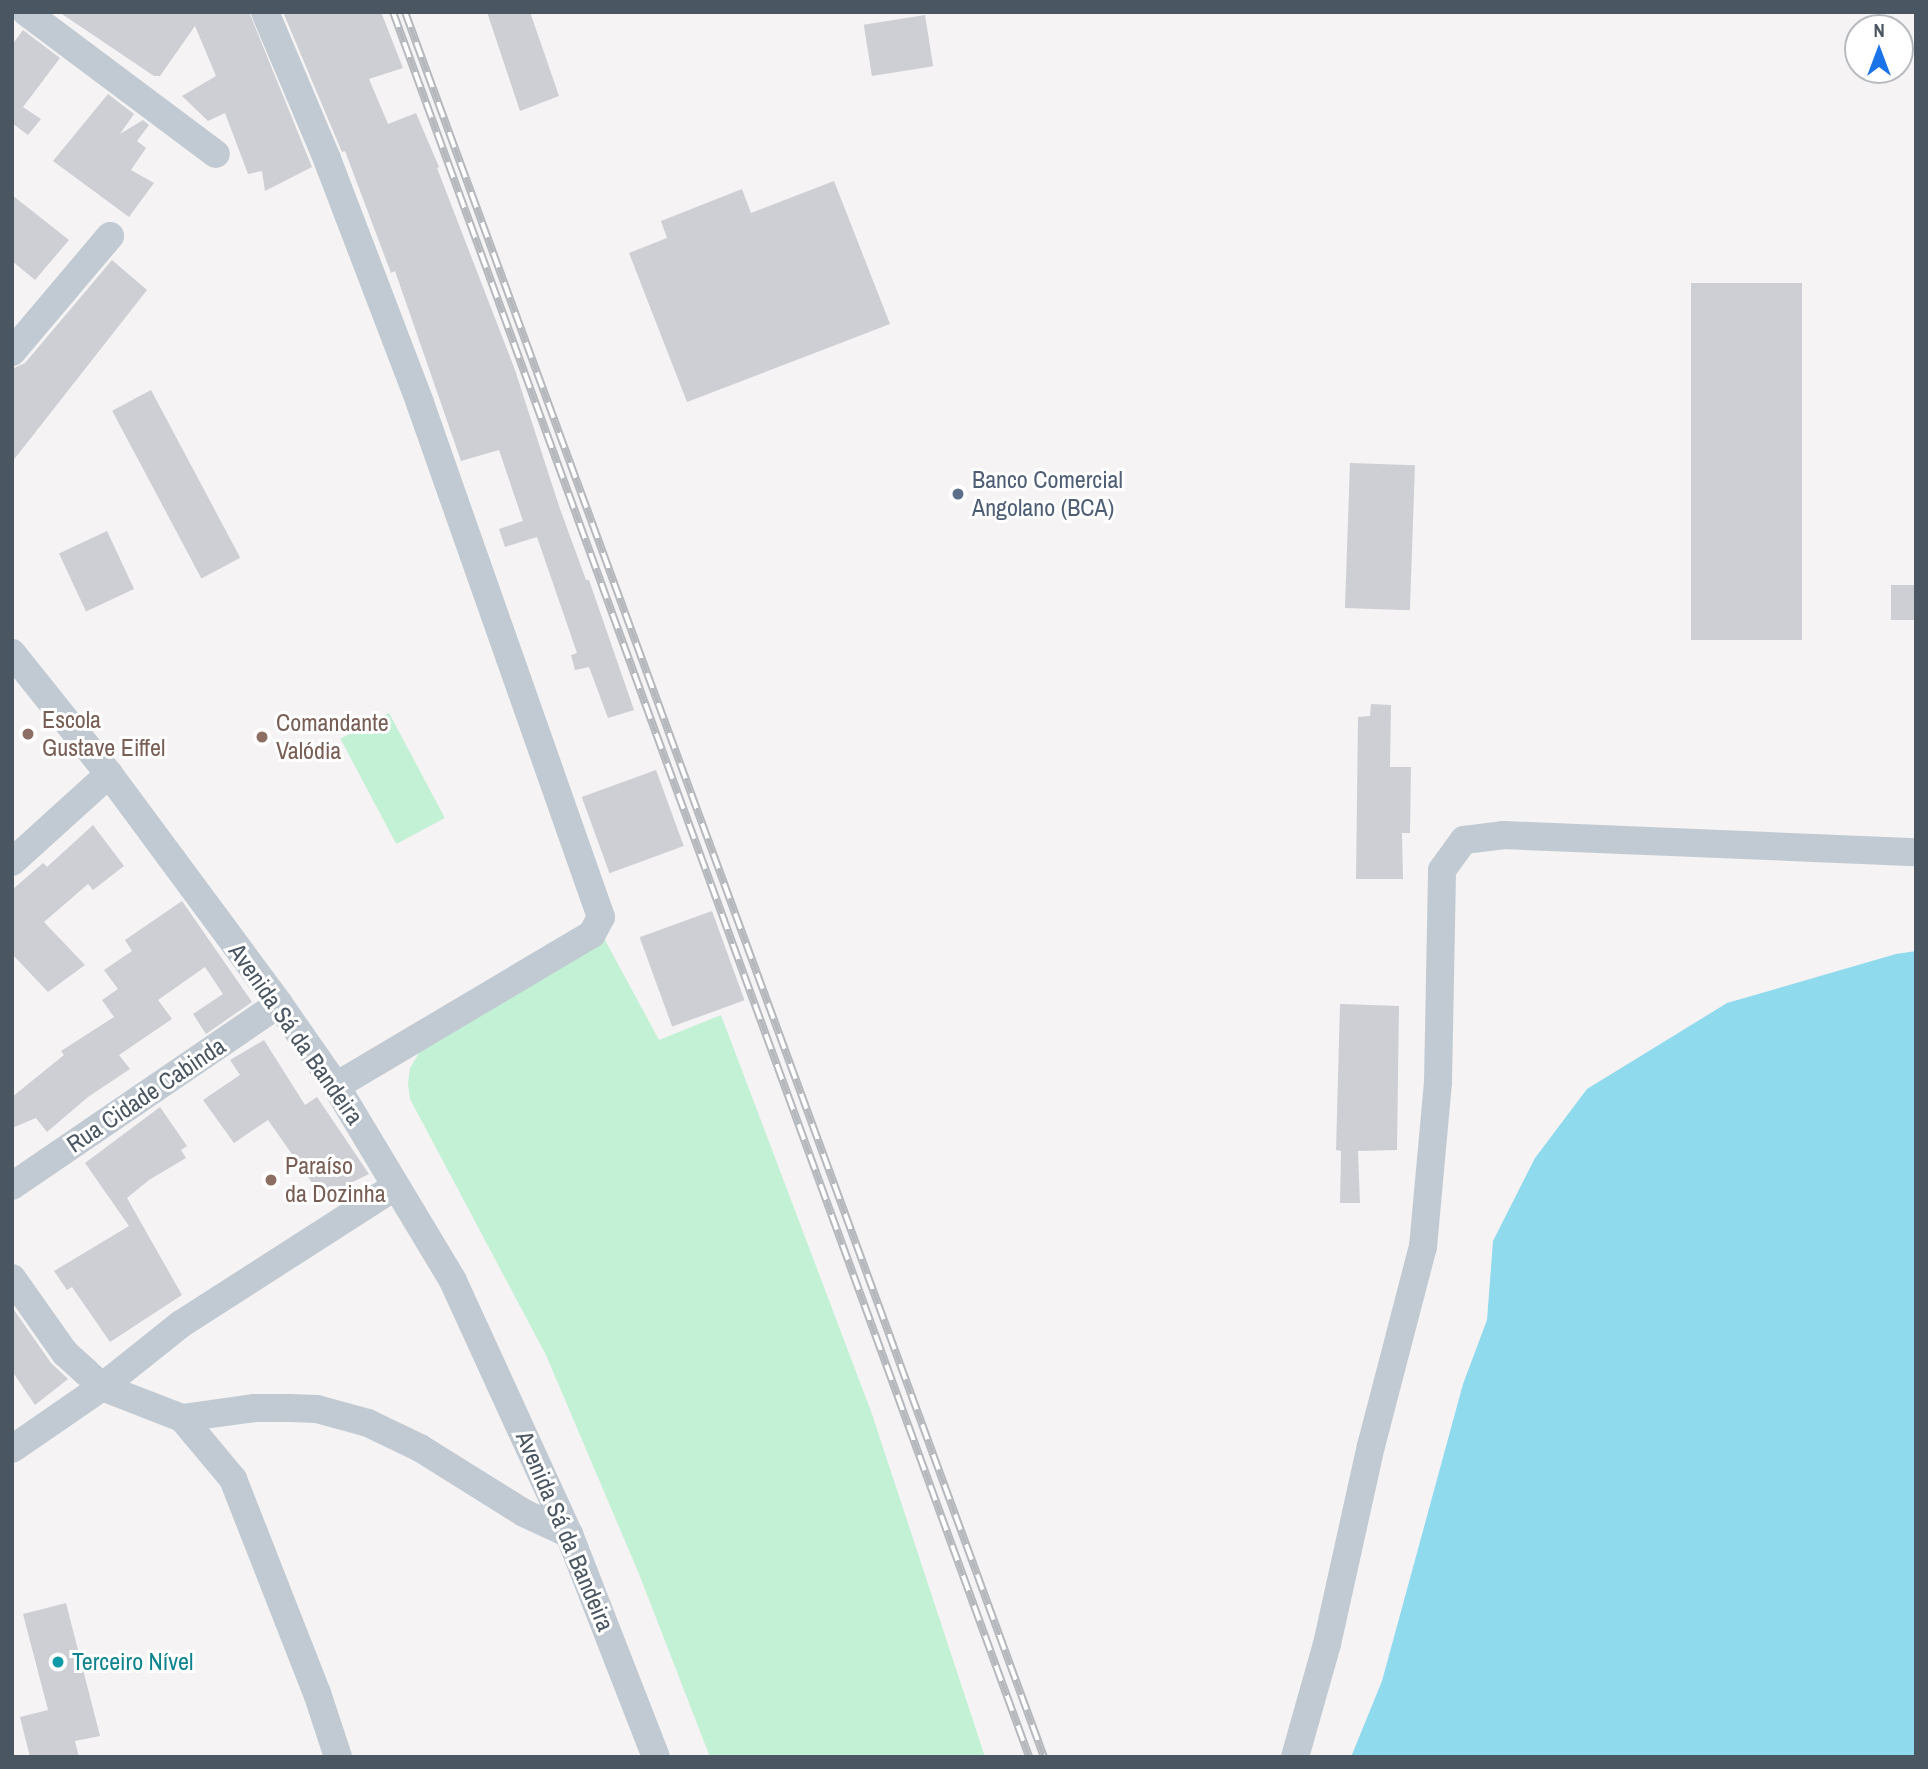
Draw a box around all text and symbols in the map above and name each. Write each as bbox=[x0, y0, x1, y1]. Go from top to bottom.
north arrow bbox=[1844, 14, 1914, 84]
text: N bbox=[1873, 17, 1885, 43]
place label: Banco Comercial Angolano (BCA) bbox=[972, 466, 1123, 522]
marker: Banco Comercial Angolano (BCA) bbox=[950, 486, 966, 502]
place label: Escola Gustave Eiffel bbox=[42, 706, 165, 762]
place label: Comandante Valódia bbox=[276, 709, 389, 765]
marker: Escola Gustave Eiffel bbox=[20, 726, 36, 742]
marker: Comandante Valódia bbox=[254, 729, 270, 745]
street label: Avenida Sá da Bandeira bbox=[223, 938, 369, 1130]
street label: Rua Cidade Cabinda bbox=[61, 1031, 231, 1159]
place label: Paraíso da Dozinha bbox=[285, 1152, 386, 1208]
marker: Paraíso da Dozinha bbox=[263, 1172, 279, 1188]
street label: Avenida Sá da Bandeira bbox=[510, 1427, 620, 1635]
place label: Terceiro Nível bbox=[72, 1648, 193, 1676]
marker: Terceiro Nível bbox=[50, 1654, 66, 1670]

